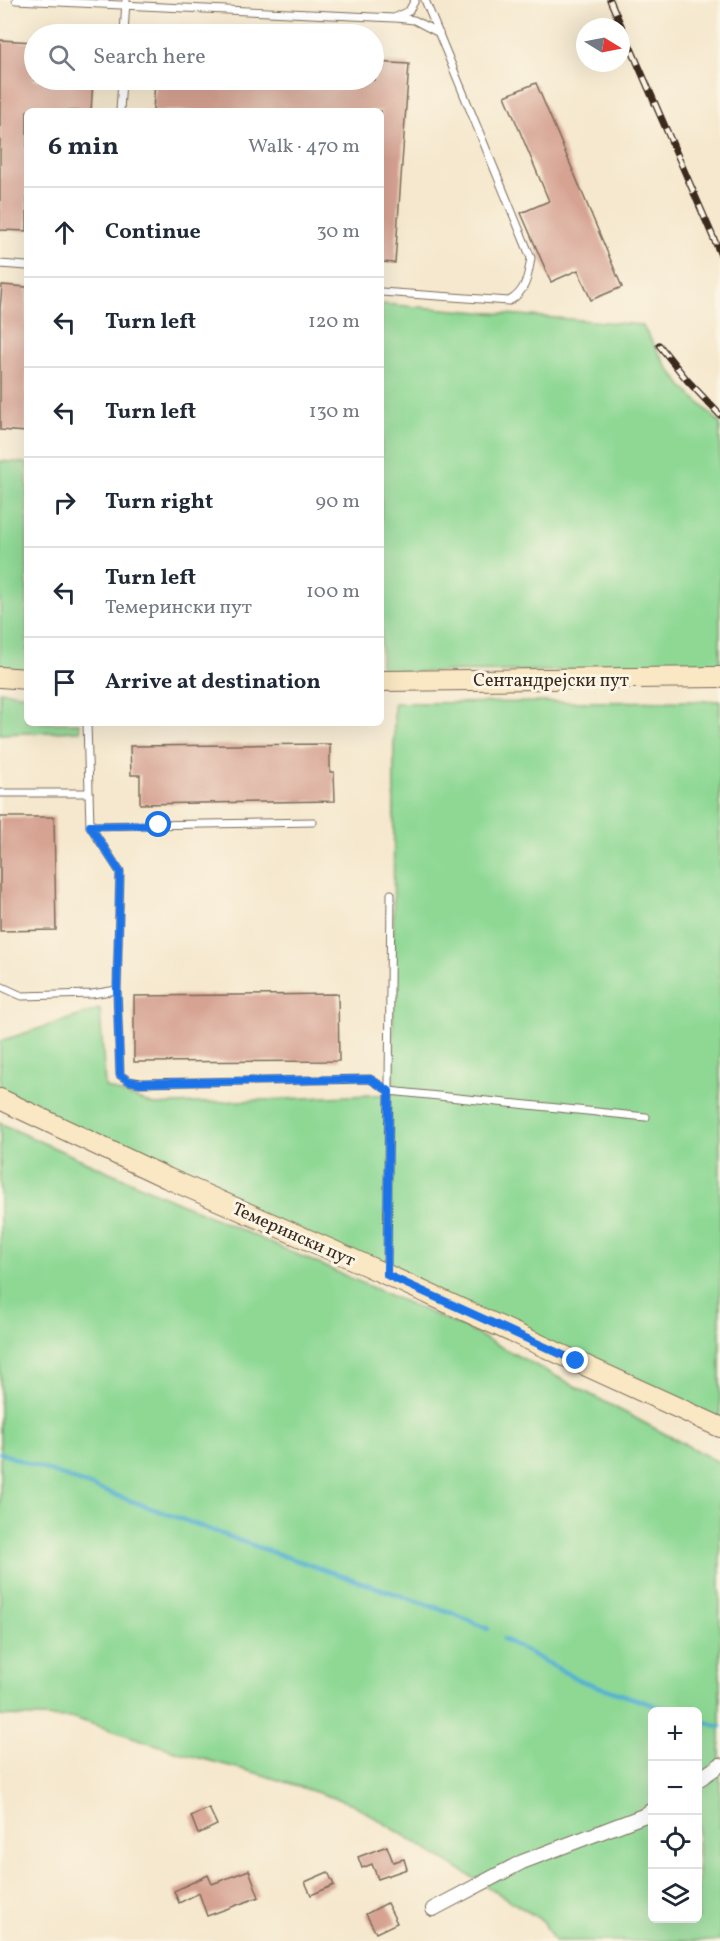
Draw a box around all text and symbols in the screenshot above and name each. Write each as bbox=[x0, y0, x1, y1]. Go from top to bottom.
north arrow bbox=[576, 18, 630, 72]
search box bbox=[24, 24, 384, 90]
icon: search bbox=[45, 41, 78, 74]
text: Search here bbox=[93, 42, 206, 73]
text: 6 min bbox=[48, 129, 119, 165]
text: Walk · 470 m bbox=[248, 133, 360, 161]
icon: ahead bbox=[48, 216, 81, 249]
text: Continue bbox=[105, 217, 201, 248]
text: 30 m bbox=[316, 218, 360, 246]
icon: left bbox=[48, 306, 81, 339]
text: Turn left bbox=[105, 307, 196, 338]
text: 120 m bbox=[308, 308, 360, 336]
icon: left bbox=[48, 396, 81, 429]
text: Turn left bbox=[105, 397, 196, 428]
text: 130 m bbox=[309, 398, 360, 426]
icon: right bbox=[48, 486, 81, 519]
text: Turn right bbox=[105, 487, 213, 518]
text: 90 m bbox=[316, 488, 360, 516]
text: Turn left bbox=[105, 563, 196, 594]
icon: left bbox=[48, 576, 81, 609]
text: 100 m bbox=[306, 578, 360, 606]
text: Темерински пут bbox=[105, 594, 252, 622]
icon: arrive bbox=[48, 666, 81, 699]
text: Arrive at destination bbox=[105, 667, 321, 698]
street label: Сентандрејски пут bbox=[473, 669, 629, 694]
route start bbox=[145, 811, 171, 837]
street label: Темерински пут bbox=[228, 1197, 359, 1274]
route end bbox=[562, 1347, 588, 1373]
map controls bbox=[648, 1707, 702, 1923]
button: + bbox=[648, 1707, 702, 1761]
button: − bbox=[648, 1761, 702, 1815]
button: locate bbox=[648, 1815, 702, 1869]
button: layers bbox=[648, 1869, 702, 1923]

